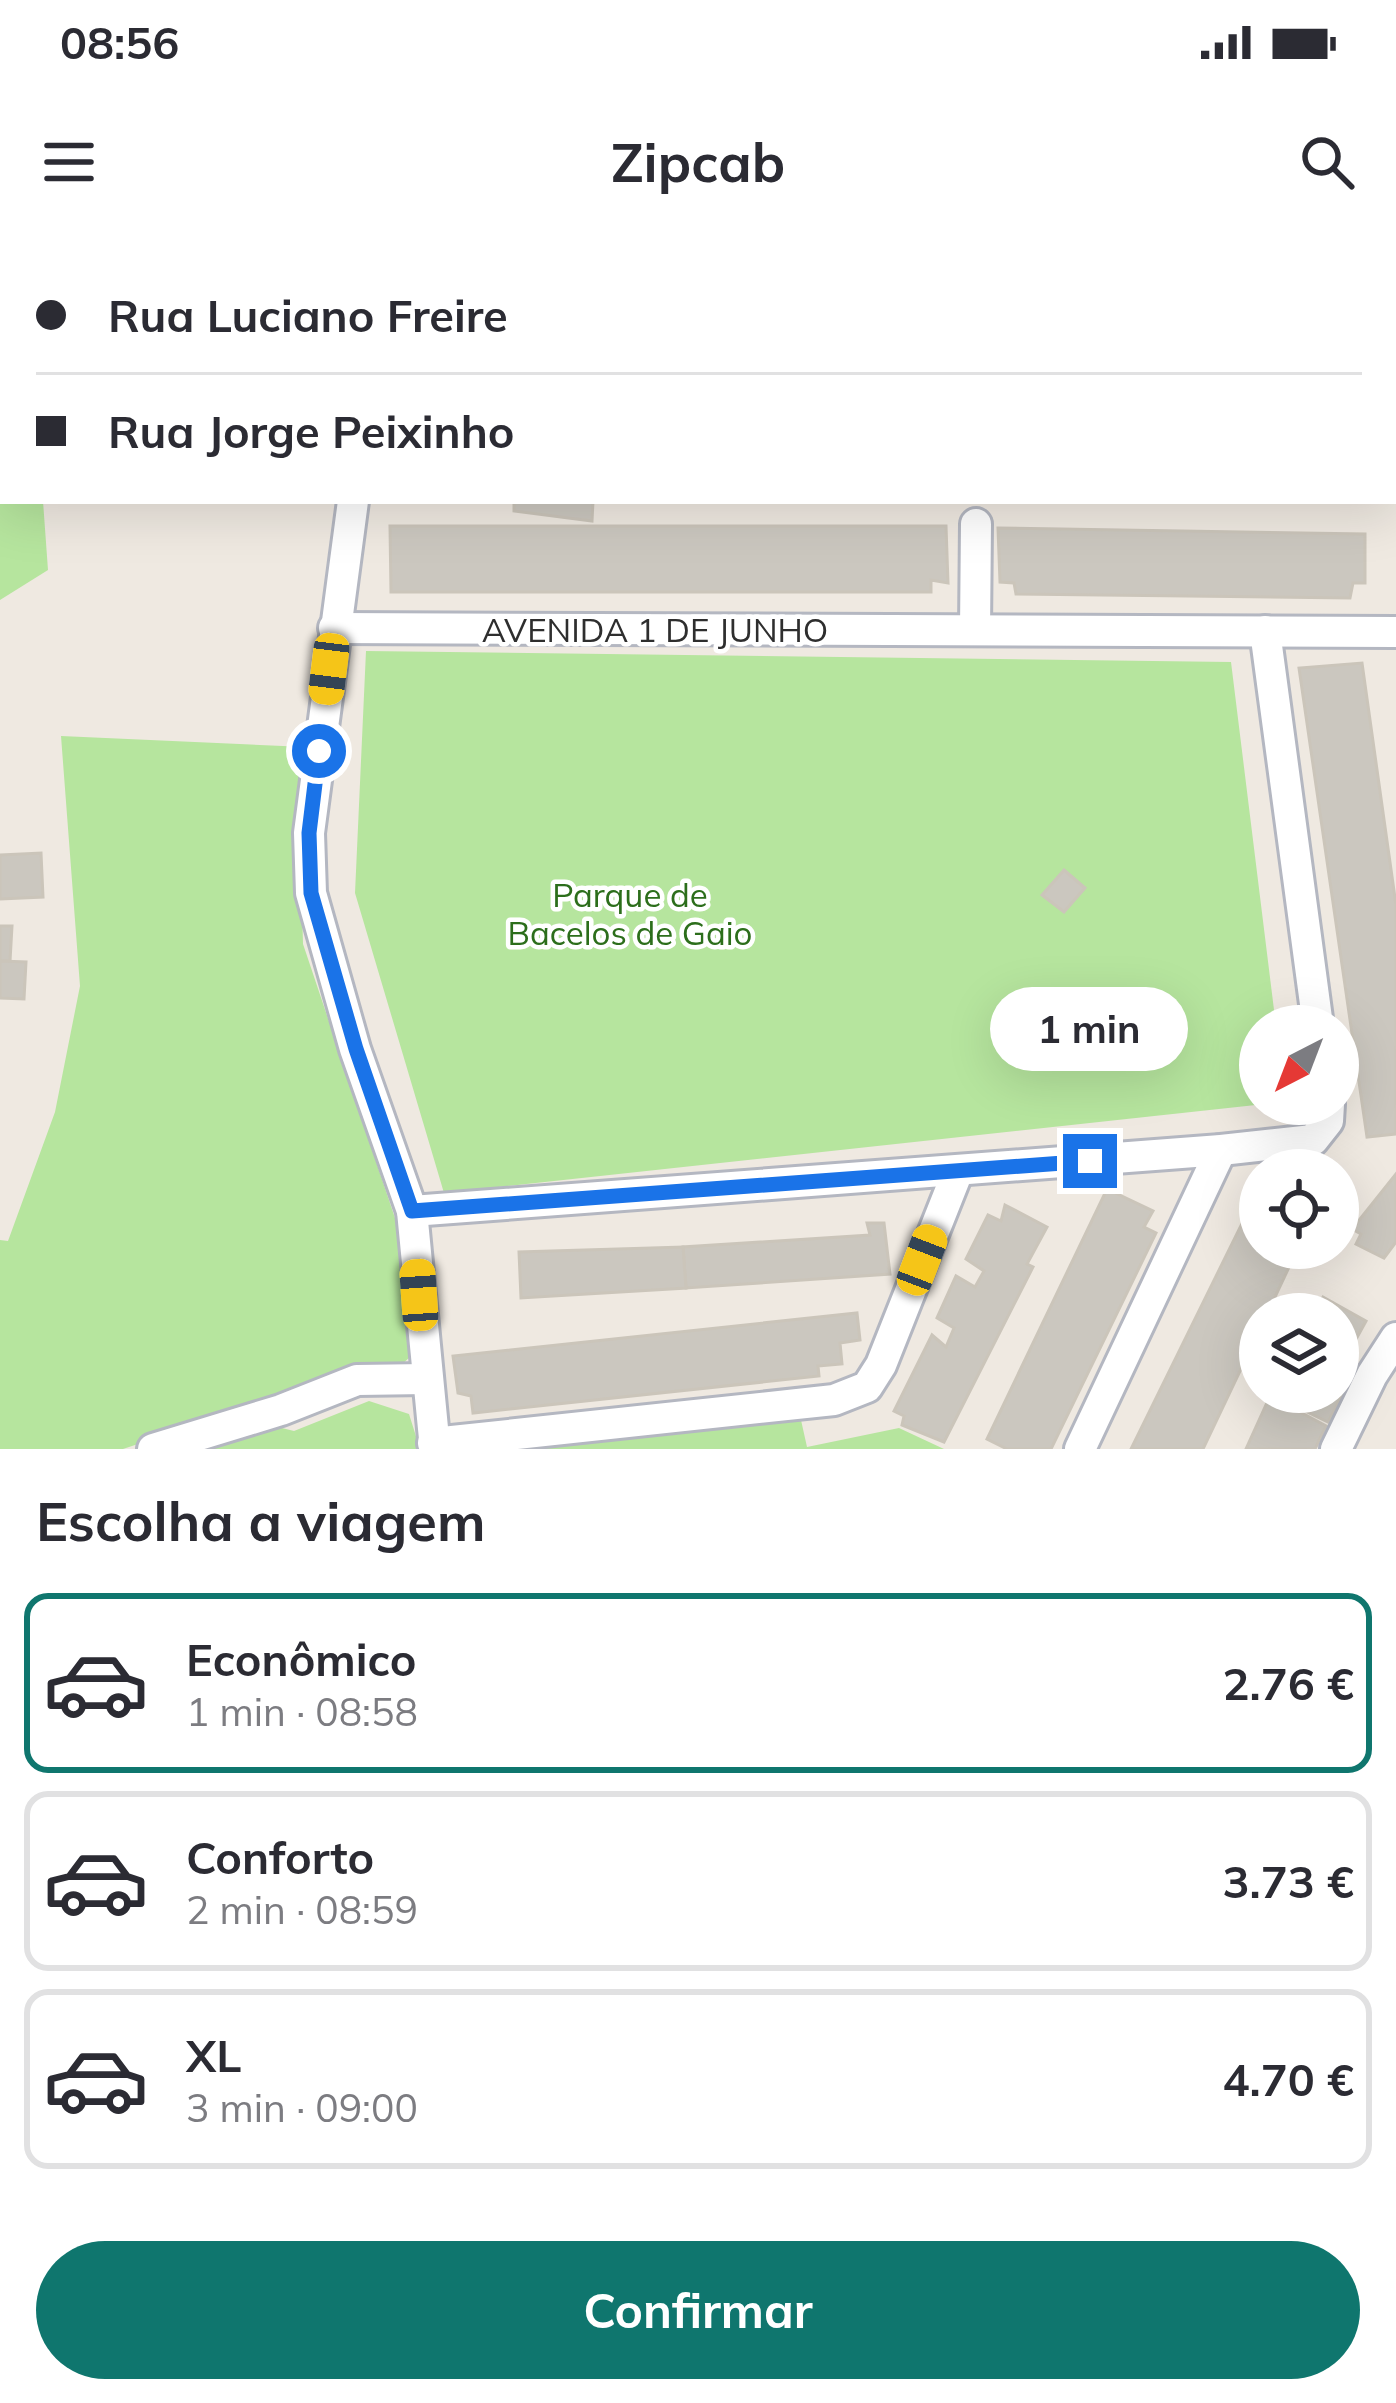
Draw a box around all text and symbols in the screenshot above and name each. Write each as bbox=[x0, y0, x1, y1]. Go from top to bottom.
text: 08:56 bbox=[60, 14, 179, 70]
text: Zipcab bbox=[611, 128, 785, 196]
icon: menu bbox=[36, 129, 102, 195]
icon: search bbox=[1294, 129, 1360, 195]
text: Rua Luciano Freire bbox=[108, 287, 508, 343]
text: Rua Jorge Peixinho bbox=[108, 403, 515, 459]
street label: AVENIDA 1 DE JUNHO bbox=[482, 609, 828, 650]
car bbox=[307, 631, 351, 707]
route start bbox=[292, 724, 346, 778]
park label: Parque de Bacelos de Gaio bbox=[508, 874, 752, 953]
callout: 1 min bbox=[991, 987, 1189, 1071]
text: 1 min bbox=[1038, 1004, 1140, 1053]
north arrow bbox=[1239, 1005, 1359, 1125]
map controls bbox=[1239, 1005, 1359, 1413]
route end bbox=[1063, 1134, 1117, 1188]
button: locate bbox=[1239, 1149, 1359, 1269]
car bbox=[892, 1220, 952, 1300]
car bbox=[399, 1258, 439, 1332]
button: layers bbox=[1239, 1293, 1359, 1413]
text: Escolha a viagem bbox=[36, 1487, 485, 1555]
icon: car bbox=[42, 1629, 150, 1737]
text: Econômico bbox=[186, 1631, 416, 1687]
text: 2.76 € bbox=[1223, 1655, 1354, 1711]
text: 1 min · 08:58 bbox=[186, 1687, 418, 1736]
icon: car bbox=[42, 1827, 150, 1935]
text: Conforto bbox=[186, 1829, 374, 1885]
text: 3.73 € bbox=[1223, 1853, 1354, 1909]
text: 2 min · 08:59 bbox=[186, 1885, 418, 1934]
icon: car bbox=[42, 2025, 150, 2133]
text: XL bbox=[186, 2027, 241, 2083]
text: 4.70 € bbox=[1223, 2051, 1354, 2107]
text: 3 min · 09:00 bbox=[186, 2083, 418, 2132]
button: Confirmar bbox=[36, 2241, 1360, 2379]

